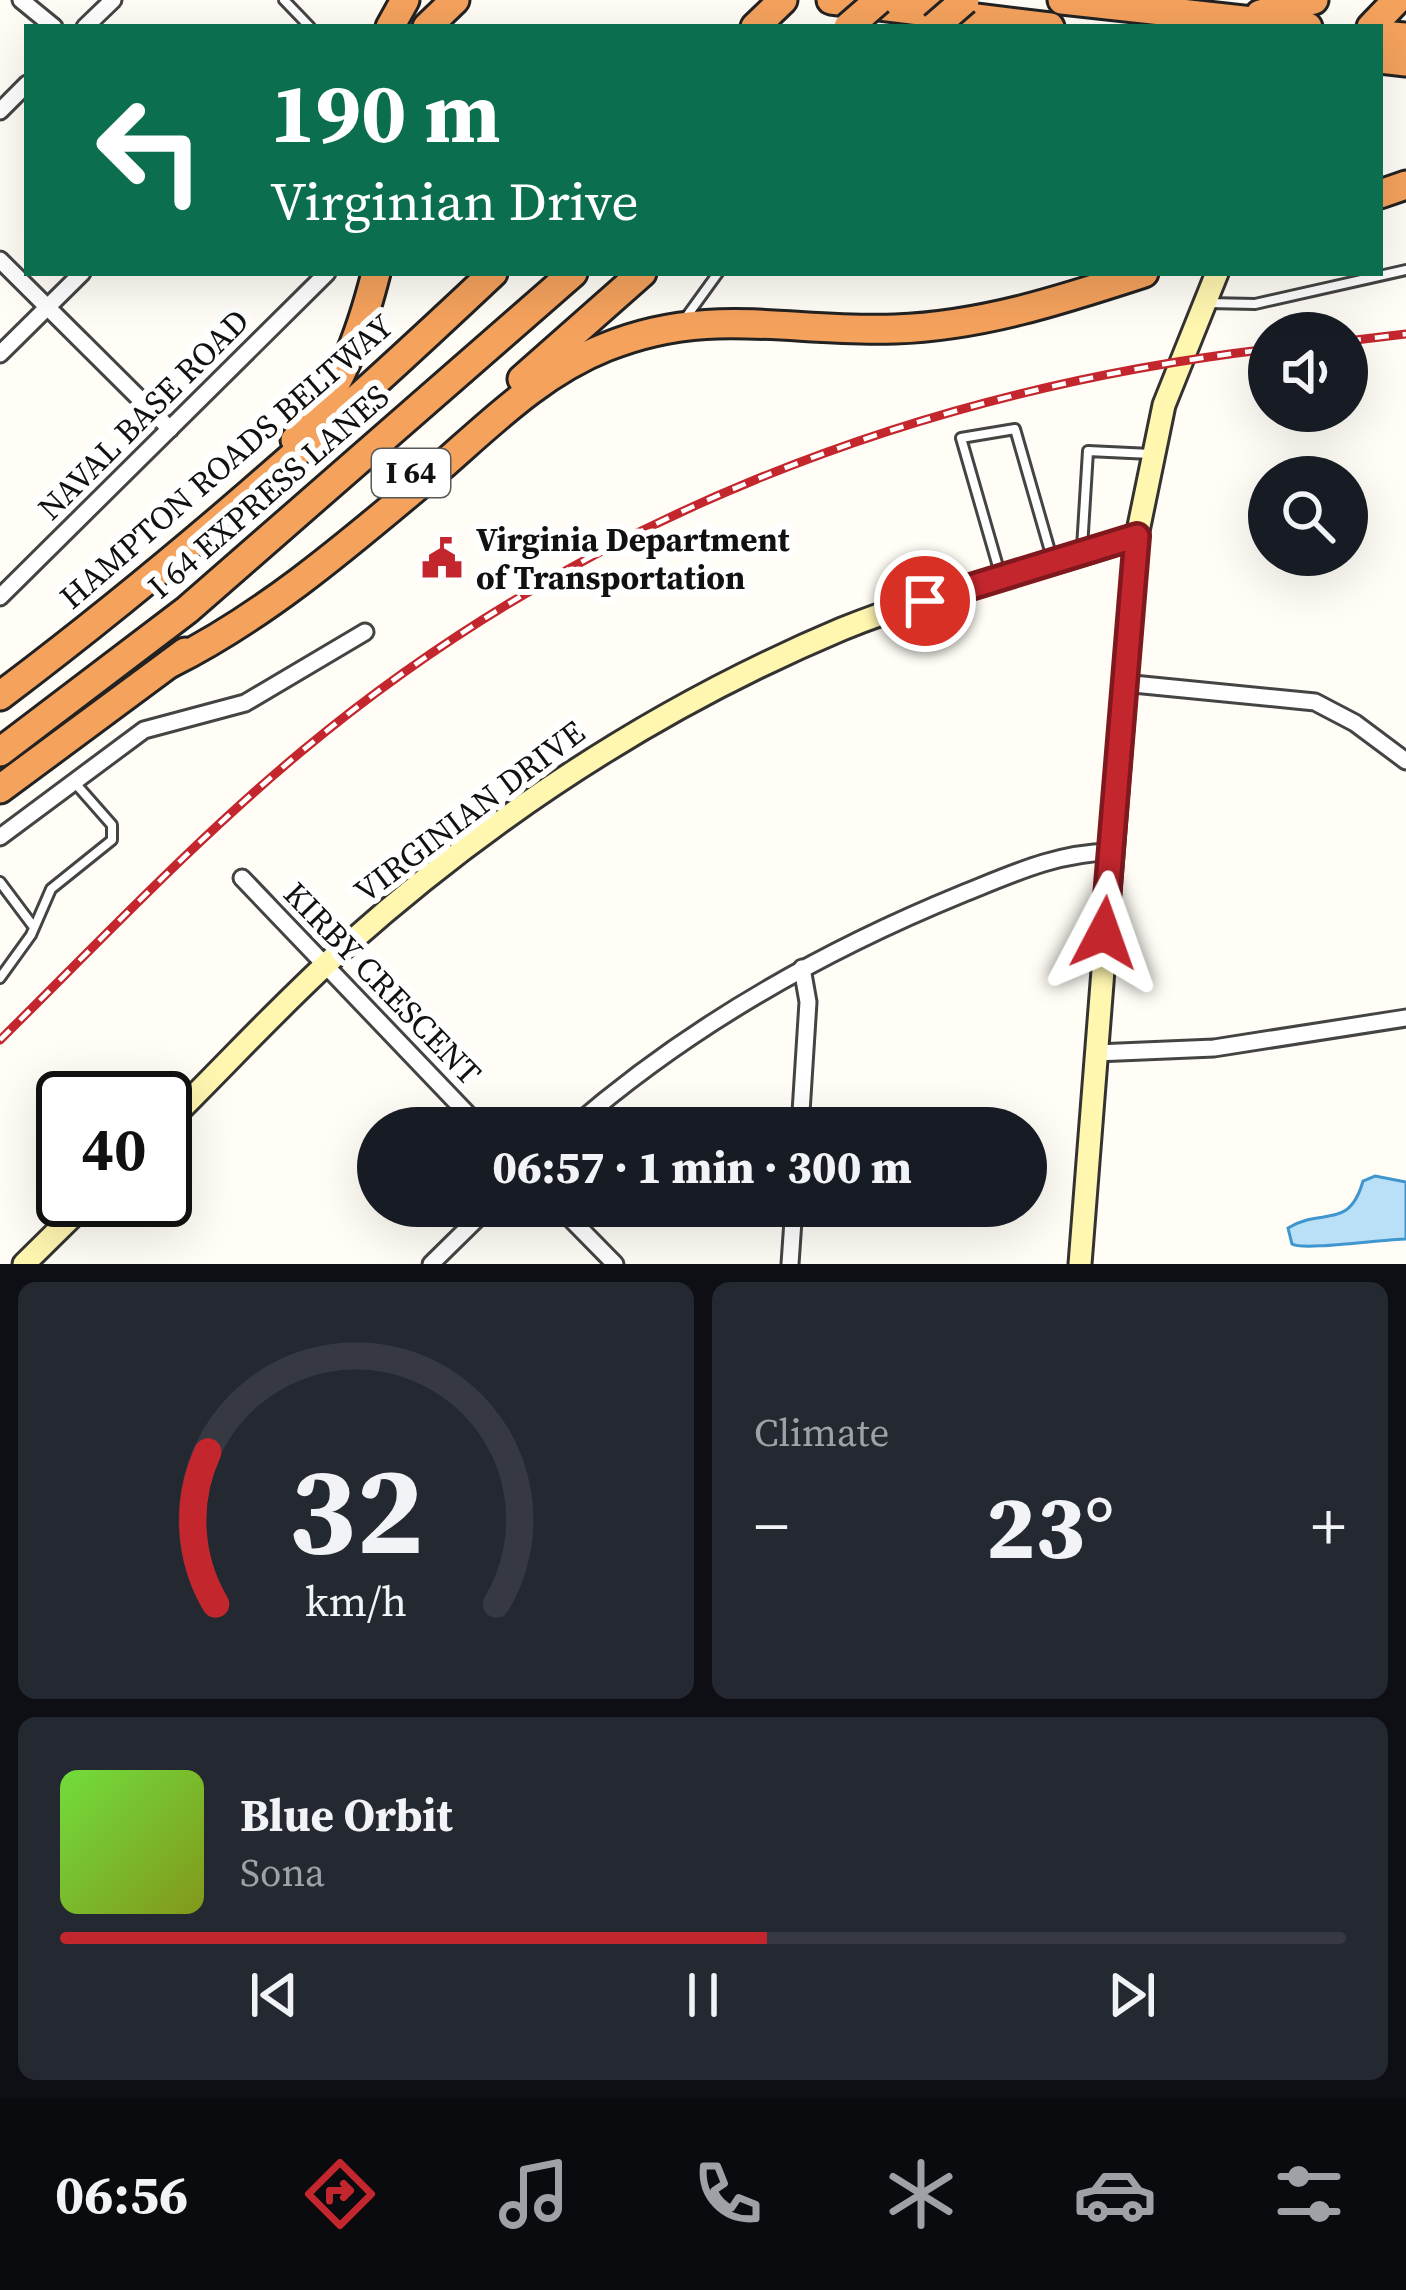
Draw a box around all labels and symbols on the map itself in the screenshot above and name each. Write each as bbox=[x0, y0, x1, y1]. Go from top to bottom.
street label: NAVAL BASE ROAD bbox=[28, 299, 259, 530]
street label: HAMPTON ROADS BELTWAY bbox=[50, 304, 403, 619]
street label: I 64 EXPRESS LANES bbox=[138, 374, 398, 609]
road number: I 64 bbox=[372, 449, 450, 497]
place label: Virginia Department of Transportation bbox=[476, 517, 791, 600]
public building icon: Virginia Department of Transportation bbox=[419, 535, 465, 581]
pin bbox=[874, 550, 976, 652]
street label: VIRGINIAN DRIVE bbox=[345, 710, 594, 913]
position arrow bbox=[1041, 870, 1167, 996]
street label: KIRBY CRESCENT bbox=[274, 872, 491, 1095]
speed limit sign: 40 bbox=[36, 1071, 192, 1227]

